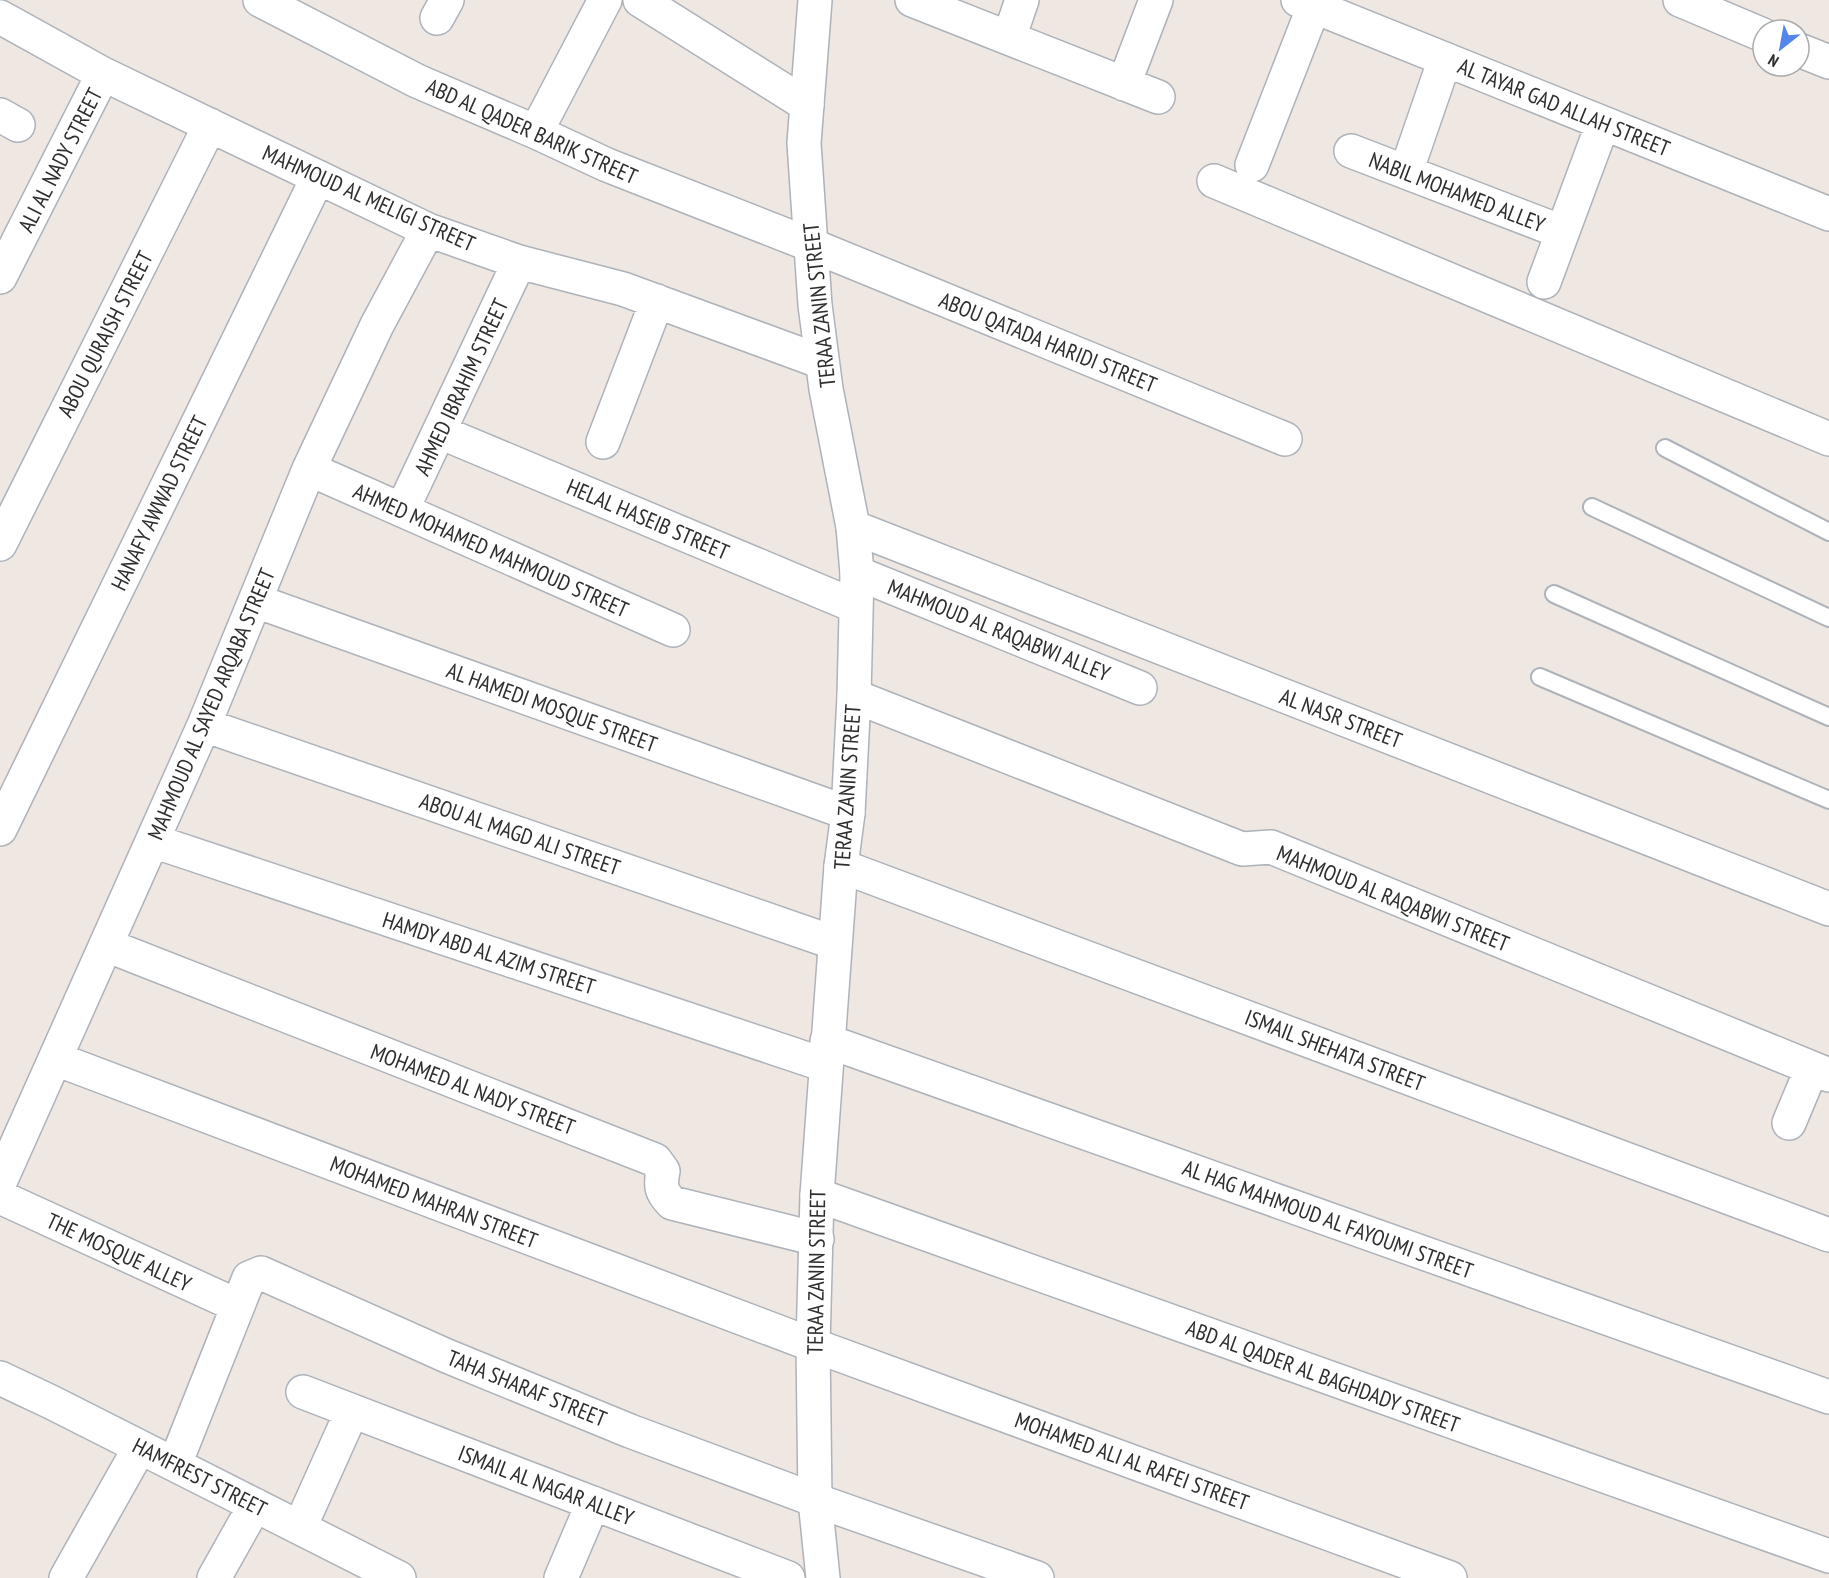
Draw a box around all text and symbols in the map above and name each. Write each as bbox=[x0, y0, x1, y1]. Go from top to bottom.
north arrow bbox=[1751, 18, 1811, 78]
text: N bbox=[1764, 50, 1782, 72]
street label: AL TAYAR GAD ALLAH STREET bbox=[1454, 52, 1674, 162]
street label: ABD AL QADER BARIK STREET bbox=[422, 72, 642, 190]
street label: ALI AL NADY STREET bbox=[12, 83, 108, 237]
street label: MAHMOUD AL MELIGI STREET bbox=[258, 139, 480, 258]
street label: NABIL MOHAMED ALLEY bbox=[1365, 146, 1549, 238]
street label: TERAA ZANIN STREET bbox=[796, 221, 842, 389]
street label: ABOU QURAISH STREET bbox=[51, 246, 159, 422]
street label: ABOU QATADA HARIDI STREET bbox=[935, 286, 1161, 398]
street label: AHMED IBRAHIM STREET bbox=[408, 294, 514, 480]
street label: HANAFY AWWAD STREET bbox=[105, 411, 214, 595]
street label: HELAL HASEIB STREET bbox=[563, 472, 734, 566]
street label: AHMED MOHAMED MAHMOUD STREET bbox=[349, 477, 633, 624]
street label: MAHMOUD AL SAYED ARQABA STREET bbox=[141, 564, 281, 844]
street label: MAHMOUD AL RAQABWI ALLEY bbox=[884, 573, 1114, 687]
street label: AL HAMEDI MOSQUE STREET bbox=[443, 656, 661, 758]
street label: AL NASR STREET bbox=[1276, 682, 1406, 754]
street label: TERAA ZANIN STREET bbox=[827, 703, 867, 870]
street label: ABOU AL MAGD ALI STREET bbox=[416, 787, 624, 881]
street label: MAHMOUD AL RAQABWI STREET bbox=[1273, 839, 1514, 958]
street label: HAMDY ABD AL AZIM STREET bbox=[379, 905, 599, 1001]
street label: ISMAIL SHEHATA STREET bbox=[1241, 1003, 1429, 1097]
street label: MOHAMED AL NADY STREET bbox=[367, 1037, 579, 1141]
street label: MOHAMED MAHRAN STREET bbox=[326, 1150, 542, 1254]
street label: AL HAG MAHMOUD AL FAYOUMI STREET bbox=[1179, 1153, 1477, 1285]
street label: TERAA ZANIN STREET bbox=[801, 1189, 831, 1355]
street label: THE MOSQUE ALLEY bbox=[42, 1206, 196, 1298]
street label: ABD AL QADER AL BAGHDADY STREET bbox=[1182, 1313, 1464, 1439]
street label: TAHA SHARAF STREET bbox=[443, 1343, 611, 1433]
street label: MOHAMED ALI AL RAFEI STREET bbox=[1011, 1406, 1253, 1516]
street label: HAMFREST STREET bbox=[128, 1431, 272, 1523]
street label: ISMAIL AL NAGAR ALLEY bbox=[454, 1439, 638, 1531]

